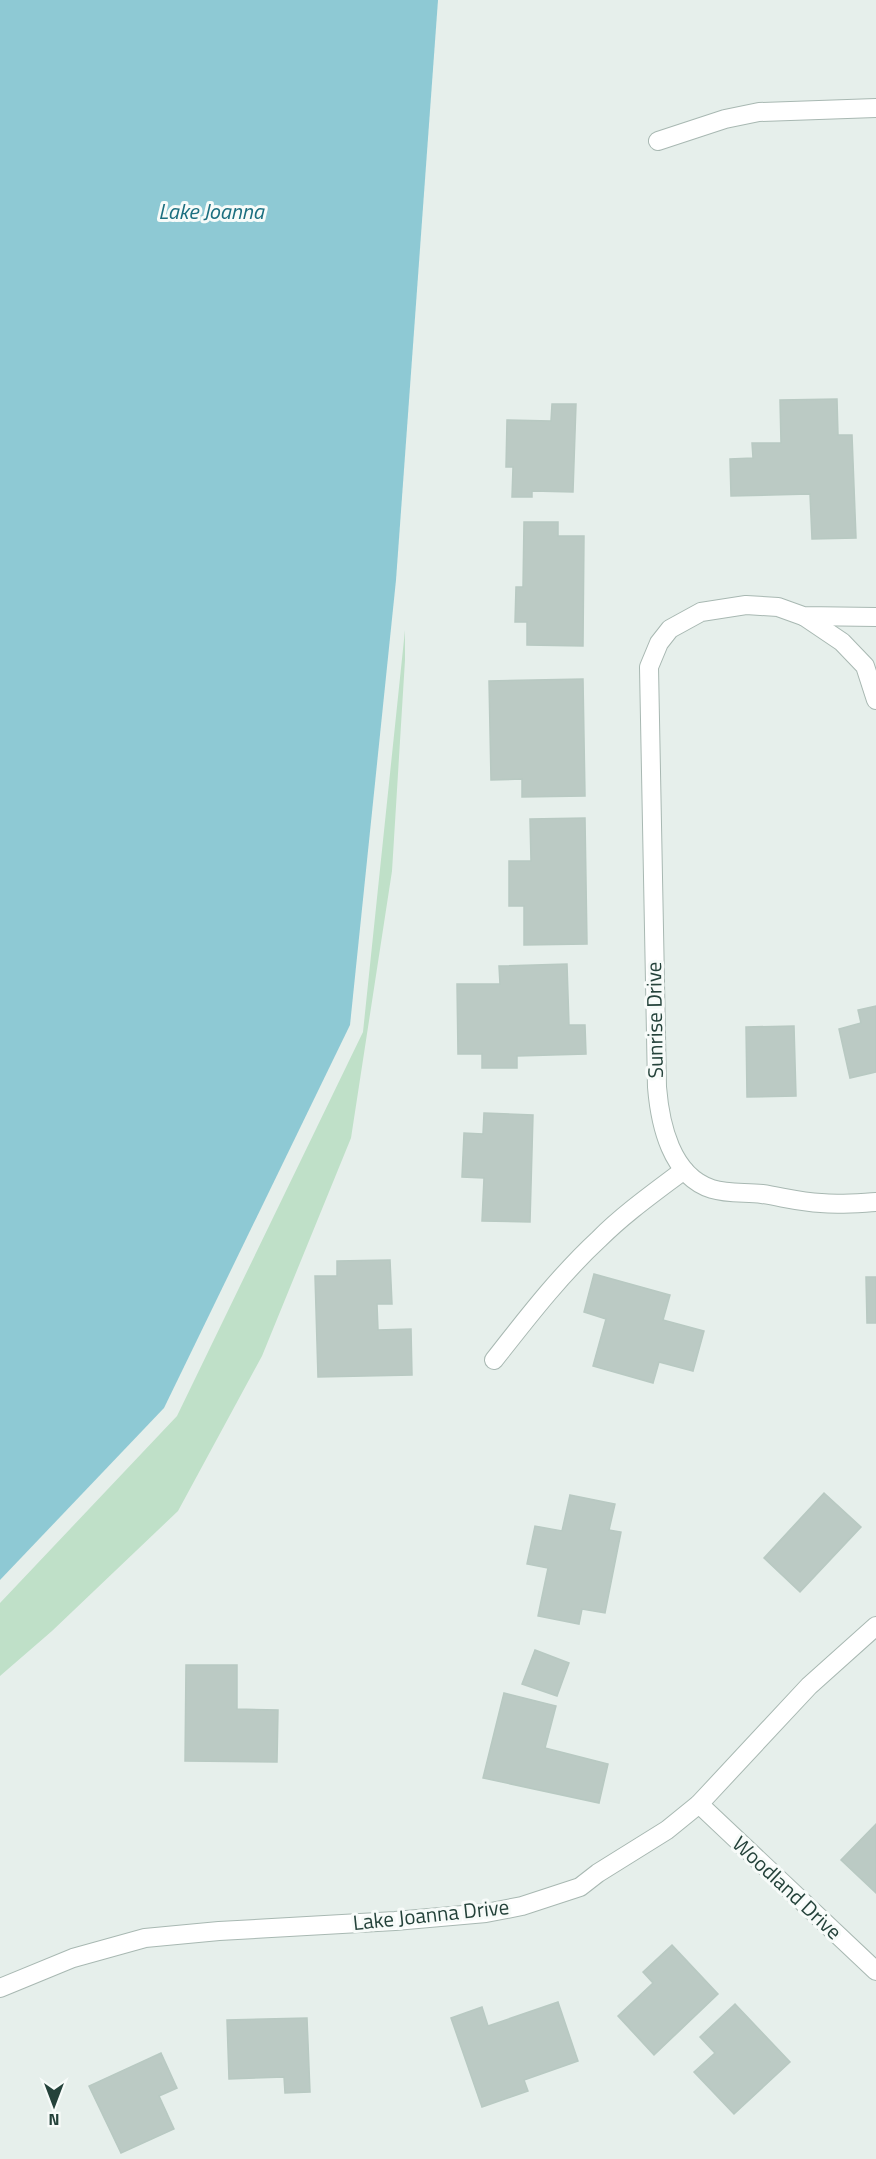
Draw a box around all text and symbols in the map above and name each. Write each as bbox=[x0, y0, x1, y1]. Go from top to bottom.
water label: Lake Joanna bbox=[158, 194, 266, 228]
street label: Sunrise Drive bbox=[637, 961, 671, 1079]
street label: Woodland Drive bbox=[726, 1828, 850, 1947]
street label: Lake Joanna Drive bbox=[351, 1890, 511, 1938]
north arrow bbox=[24, 2075, 84, 2135]
text: N bbox=[48, 2108, 60, 2132]

